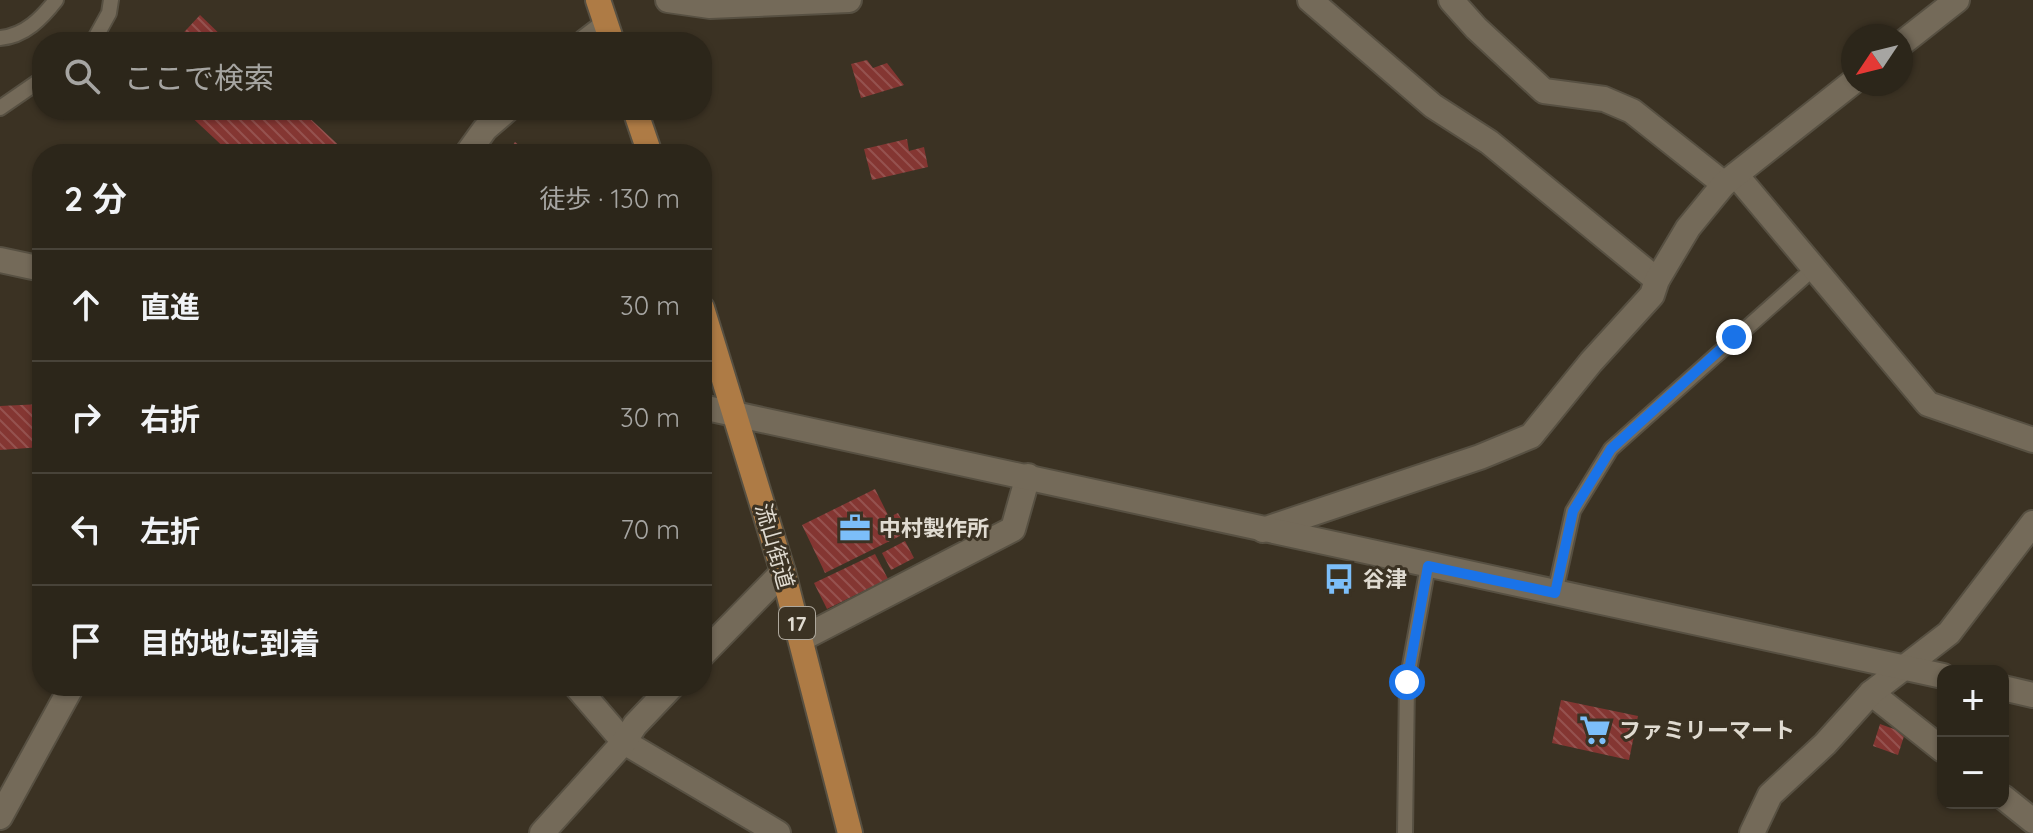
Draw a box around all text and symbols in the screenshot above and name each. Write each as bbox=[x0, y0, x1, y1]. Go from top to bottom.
north arrow bbox=[1841, 24, 1913, 96]
search box bbox=[32, 32, 712, 120]
icon: search bbox=[60, 54, 104, 98]
text: ここで検索 bbox=[124, 59, 274, 97]
text: 2 分 bbox=[64, 177, 127, 220]
text: 徒歩 · 130 m bbox=[539, 182, 680, 215]
icon: ahead bbox=[64, 283, 108, 327]
text: 直進 bbox=[140, 288, 200, 326]
text: 30 m bbox=[620, 289, 680, 322]
route end bbox=[1716, 319, 1752, 355]
icon: right bbox=[64, 395, 108, 439]
text: 右折 bbox=[140, 400, 200, 438]
text: 30 m bbox=[620, 401, 680, 434]
street label: 流山街道 bbox=[749, 500, 801, 592]
icon: left bbox=[64, 507, 108, 551]
office icon: 中村製作所 bbox=[838, 511, 872, 545]
text: 左折 bbox=[140, 512, 200, 550]
text: 70 m bbox=[620, 513, 680, 546]
place label: 中村製作所 bbox=[879, 514, 989, 542]
bus stop icon: 谷津 bbox=[1322, 562, 1356, 596]
place label: 谷津 bbox=[1363, 565, 1407, 593]
road number: 17 bbox=[779, 607, 815, 639]
icon: arrive bbox=[64, 619, 108, 663]
text: 目的地に到着 bbox=[140, 624, 320, 662]
route start bbox=[1389, 664, 1425, 700]
map controls bbox=[1937, 665, 2009, 809]
button: + bbox=[1937, 665, 2009, 737]
supermarket icon: ファミリーマート bbox=[1578, 713, 1612, 747]
place label: ファミリーマート bbox=[1619, 716, 1795, 744]
button: − bbox=[1937, 737, 2009, 809]

